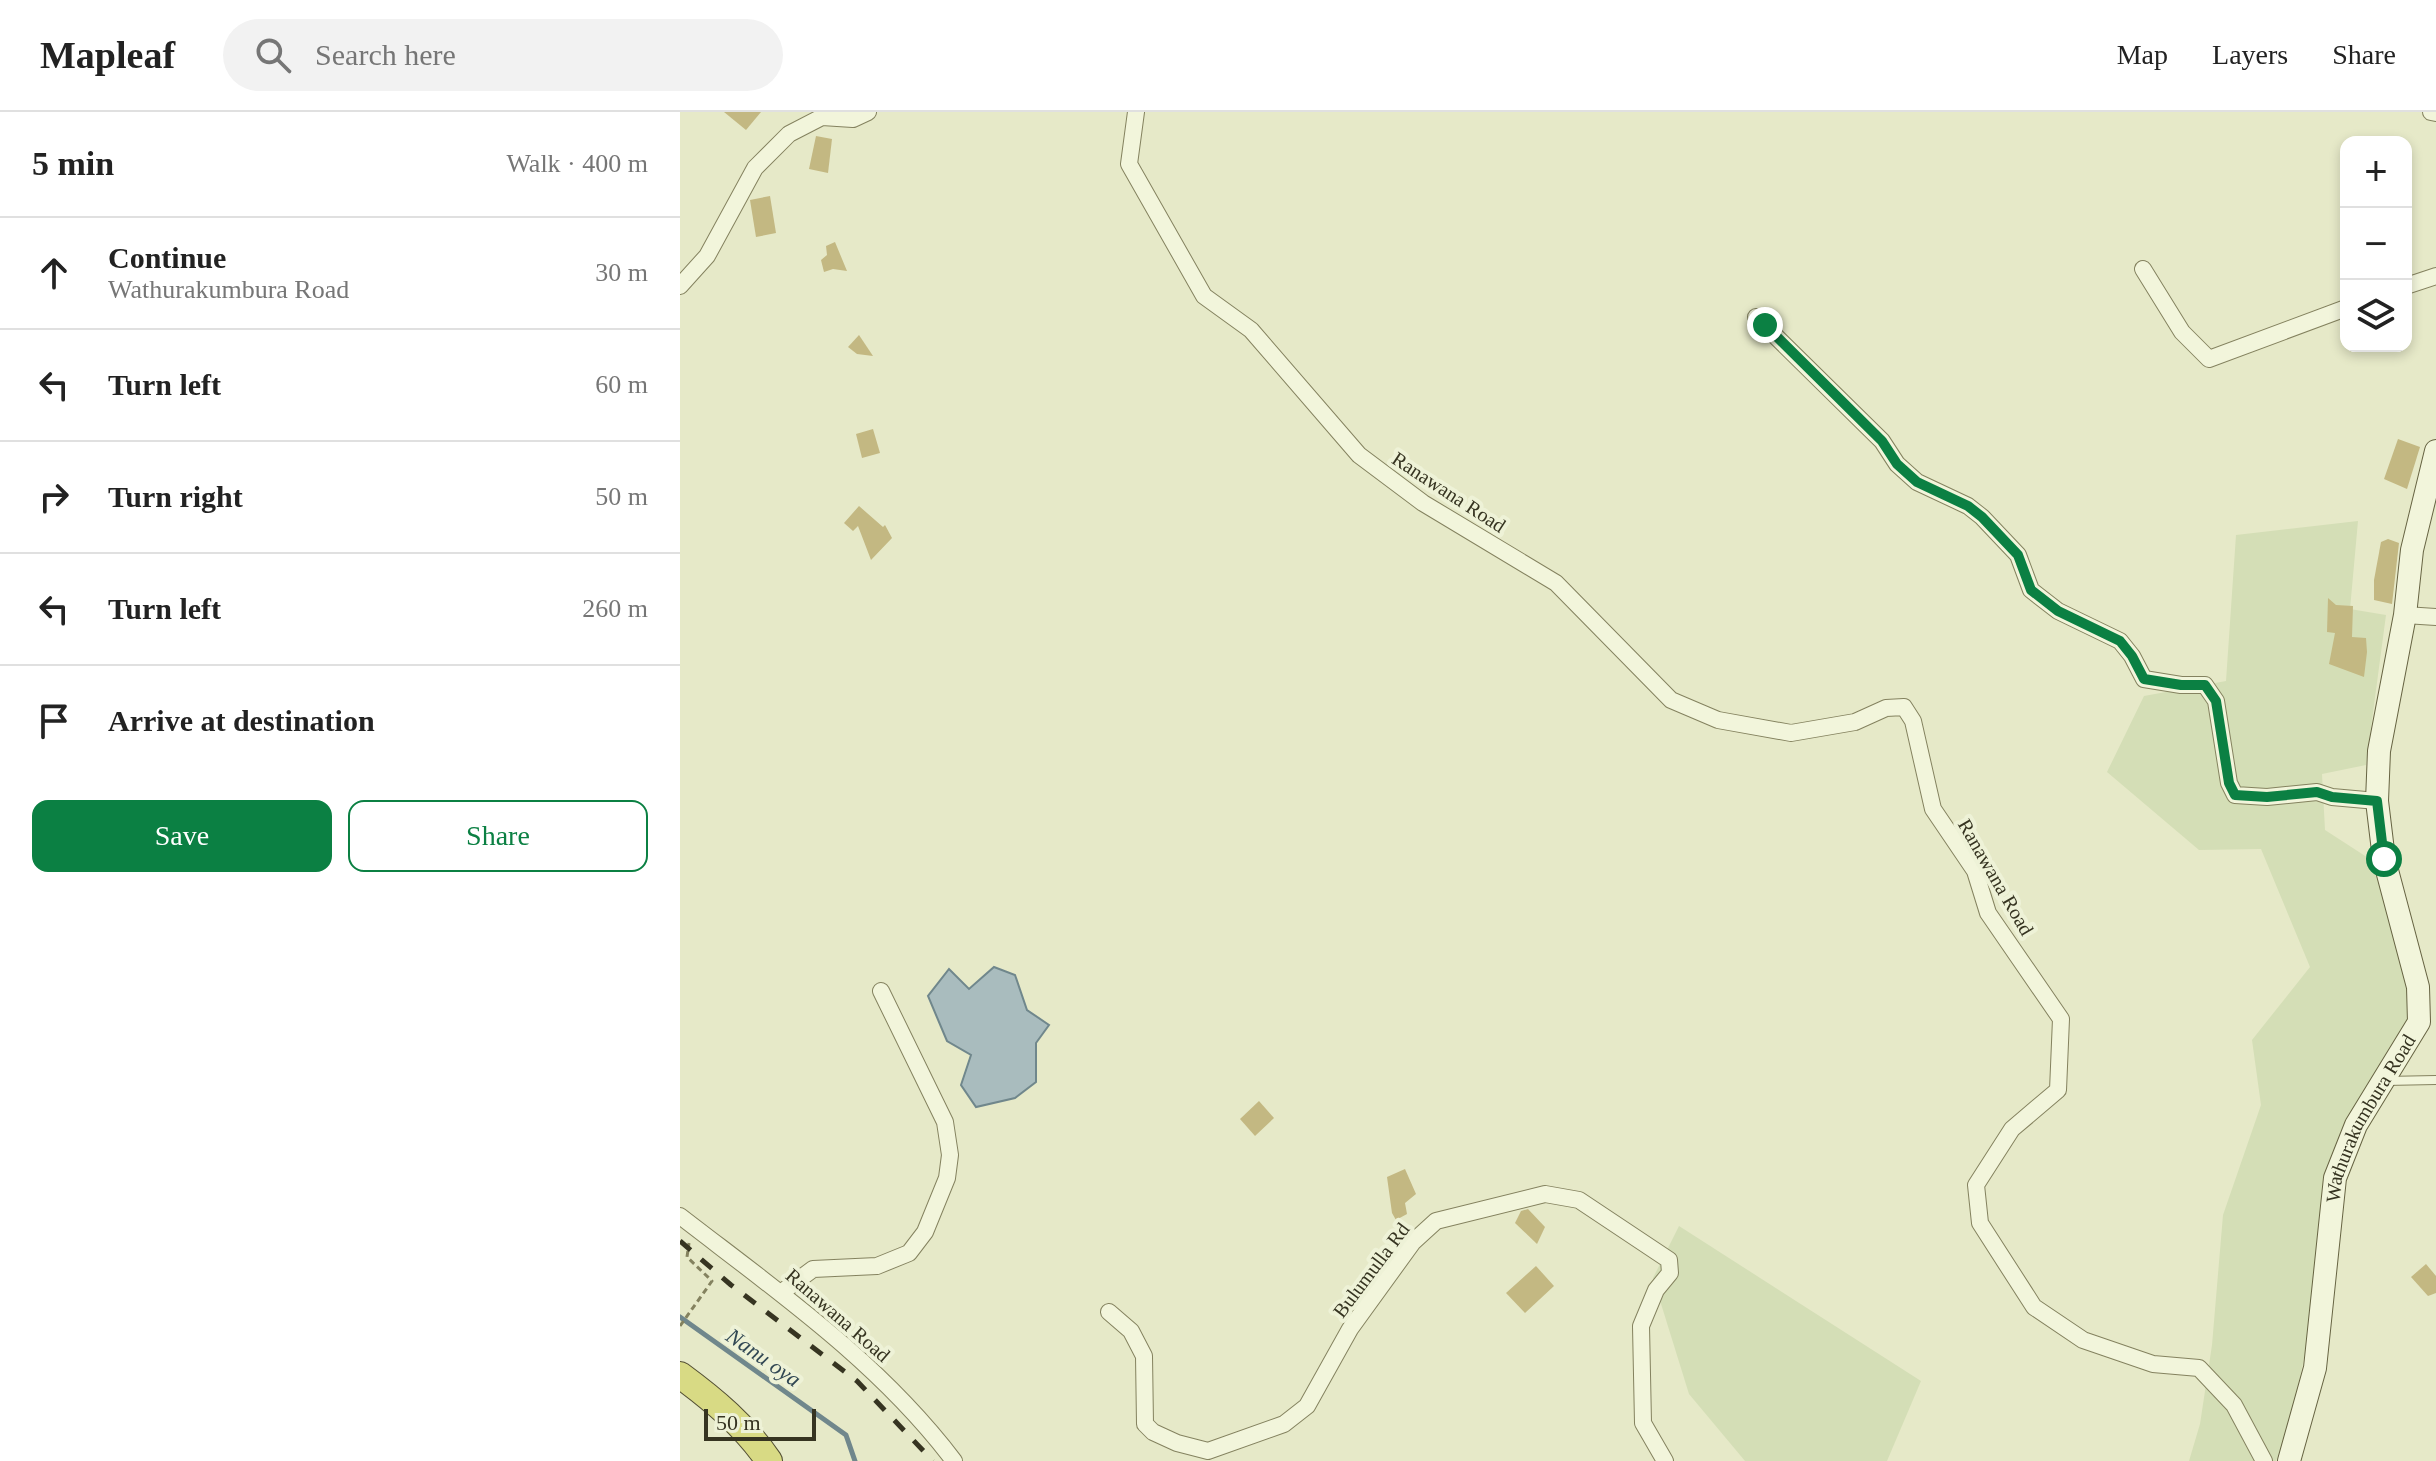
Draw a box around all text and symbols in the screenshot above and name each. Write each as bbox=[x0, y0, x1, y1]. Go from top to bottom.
search box bbox=[223, 19, 783, 91]
icon: search bbox=[251, 33, 295, 77]
text: Mapleaf bbox=[40, 34, 175, 76]
text: Search here bbox=[315, 38, 456, 71]
text: Map bbox=[2117, 39, 2168, 70]
text: Layers bbox=[2212, 39, 2288, 70]
text: Share bbox=[2332, 39, 2396, 70]
map controls bbox=[2340, 136, 2412, 352]
button: + bbox=[2340, 136, 2412, 208]
text: 5 min bbox=[32, 145, 114, 182]
text: Walk · 400 m bbox=[506, 149, 648, 178]
button: − bbox=[2340, 208, 2412, 280]
text: Continue bbox=[108, 241, 226, 274]
icon: ahead bbox=[32, 251, 76, 295]
text: 30 m bbox=[595, 258, 648, 287]
text: Wathurakumbura Road bbox=[108, 275, 349, 304]
button: layers bbox=[2340, 280, 2412, 352]
route end bbox=[1747, 307, 1783, 343]
icon: left bbox=[32, 363, 76, 407]
text: Turn left bbox=[108, 368, 221, 401]
text: 60 m bbox=[595, 370, 648, 399]
street label: Ranawana Road bbox=[1388, 447, 1510, 537]
icon: right bbox=[32, 475, 76, 519]
text: Turn right bbox=[108, 480, 243, 513]
text: 50 m bbox=[595, 482, 648, 511]
icon: left bbox=[32, 587, 76, 631]
text: Turn left bbox=[108, 592, 221, 625]
text: 260 m bbox=[582, 594, 648, 623]
icon: arrive bbox=[32, 699, 76, 743]
text: Arrive at destination bbox=[108, 704, 375, 737]
button: Save bbox=[32, 800, 332, 872]
button: Share bbox=[348, 800, 648, 872]
street label: Ranawana Road bbox=[1954, 815, 2038, 939]
route start bbox=[2366, 841, 2402, 877]
street label: Wathurakumbura Road bbox=[2322, 1030, 2420, 1203]
street label: Bulumulla Rd bbox=[1328, 1218, 1414, 1322]
street label: Ranawana Road bbox=[782, 1264, 894, 1366]
water label: Nanu oya bbox=[721, 1322, 806, 1392]
scale bar bbox=[704, 1405, 816, 1441]
text: 50 m bbox=[716, 1410, 761, 1435]

